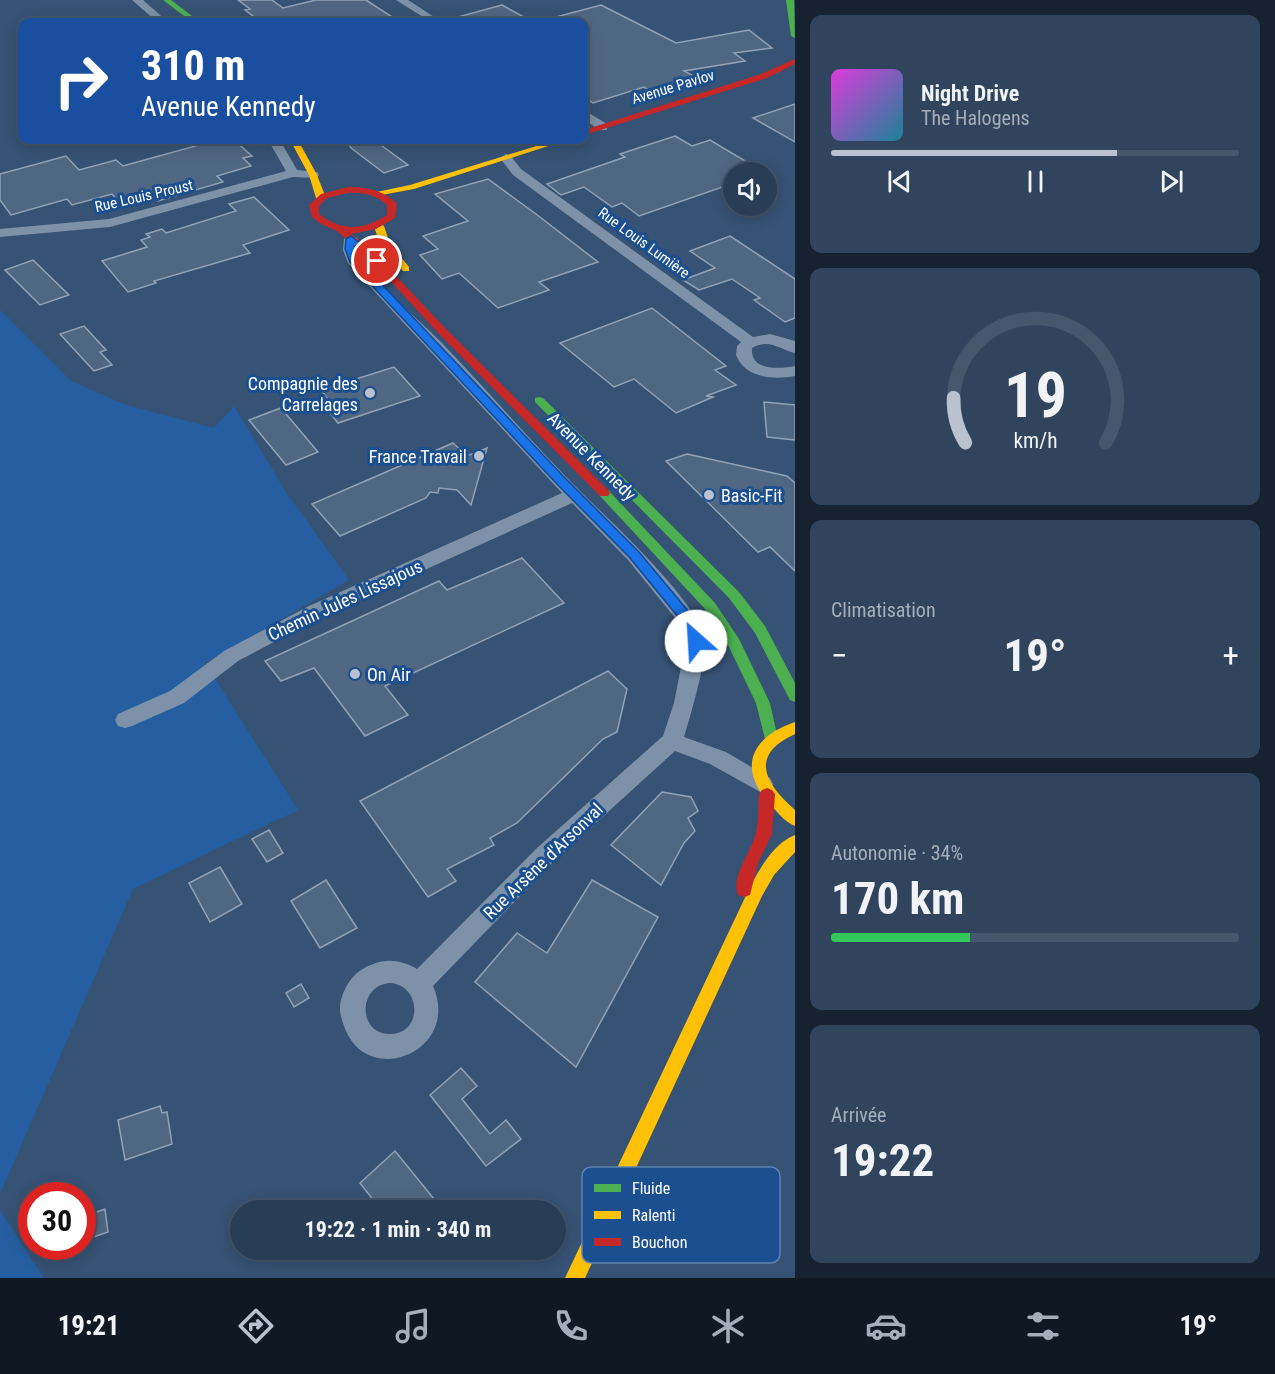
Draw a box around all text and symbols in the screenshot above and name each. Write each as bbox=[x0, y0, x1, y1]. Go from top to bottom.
text: 310 m bbox=[141, 41, 246, 90]
icon: right bbox=[42, 42, 120, 120]
street label: Avenue Pavlov bbox=[629, 66, 717, 108]
text: Night Drive bbox=[921, 81, 1019, 106]
text: Avenue Kennedy bbox=[141, 91, 315, 123]
text: The Halogens bbox=[921, 106, 1030, 130]
map controls bbox=[723, 162, 777, 216]
button: sound bbox=[723, 162, 777, 216]
icon: previous bbox=[883, 165, 916, 198]
icon: pause bbox=[1019, 165, 1052, 198]
icon: next bbox=[1155, 165, 1188, 198]
street label: Rue Louis Proust bbox=[93, 176, 195, 216]
street label: Rue Louis Lumière bbox=[595, 204, 693, 282]
pin bbox=[351, 235, 402, 286]
icon: arrive bbox=[360, 244, 393, 277]
text: 19 bbox=[1003, 360, 1067, 433]
place label: Compagnie des Carrelages bbox=[248, 373, 358, 415]
marker: Compagnie des Carrelages bbox=[363, 386, 377, 400]
street label: Avenue Kennedy bbox=[543, 407, 641, 505]
text: km/h bbox=[1013, 429, 1057, 454]
place label: France Travail bbox=[369, 446, 467, 467]
marker: France Travail bbox=[472, 449, 486, 463]
place label: Basic-Fit bbox=[721, 485, 783, 506]
marker: Basic-Fit bbox=[702, 488, 716, 502]
street label: Chemin Jules Lissajous bbox=[264, 555, 426, 645]
text: Climatisation bbox=[831, 598, 936, 622]
position arrow bbox=[664, 609, 728, 673]
text: 19° bbox=[1004, 629, 1067, 682]
text: − bbox=[831, 636, 848, 675]
text: + bbox=[1223, 636, 1239, 675]
place label: On Air bbox=[367, 664, 411, 685]
marker: On Air bbox=[348, 667, 362, 681]
street label: Rue Arsène d'Arsonval bbox=[479, 799, 607, 923]
text: Autonomie · 34% bbox=[831, 841, 963, 865]
text: 170 km bbox=[831, 872, 964, 925]
text: Arrivée bbox=[831, 1103, 887, 1127]
text: 19:22 bbox=[831, 1134, 934, 1187]
legend bbox=[582, 1167, 780, 1263]
text: Fluide bbox=[632, 1179, 670, 1198]
speed limit sign: 30 bbox=[18, 1182, 96, 1260]
text: Ralenti bbox=[632, 1206, 675, 1225]
text: 19:22 · 1 min · 340 m bbox=[305, 1217, 491, 1242]
text: Bouchon bbox=[632, 1233, 687, 1252]
icon: directions bbox=[235, 1305, 277, 1347]
icon: music bbox=[392, 1305, 434, 1347]
icon: phone bbox=[550, 1305, 592, 1347]
icon: climate bbox=[707, 1305, 749, 1347]
icon: car bbox=[865, 1305, 907, 1347]
icon: filters bbox=[1022, 1305, 1064, 1347]
text: 19:21 bbox=[58, 1310, 120, 1342]
text: 19° bbox=[1179, 1310, 1217, 1342]

